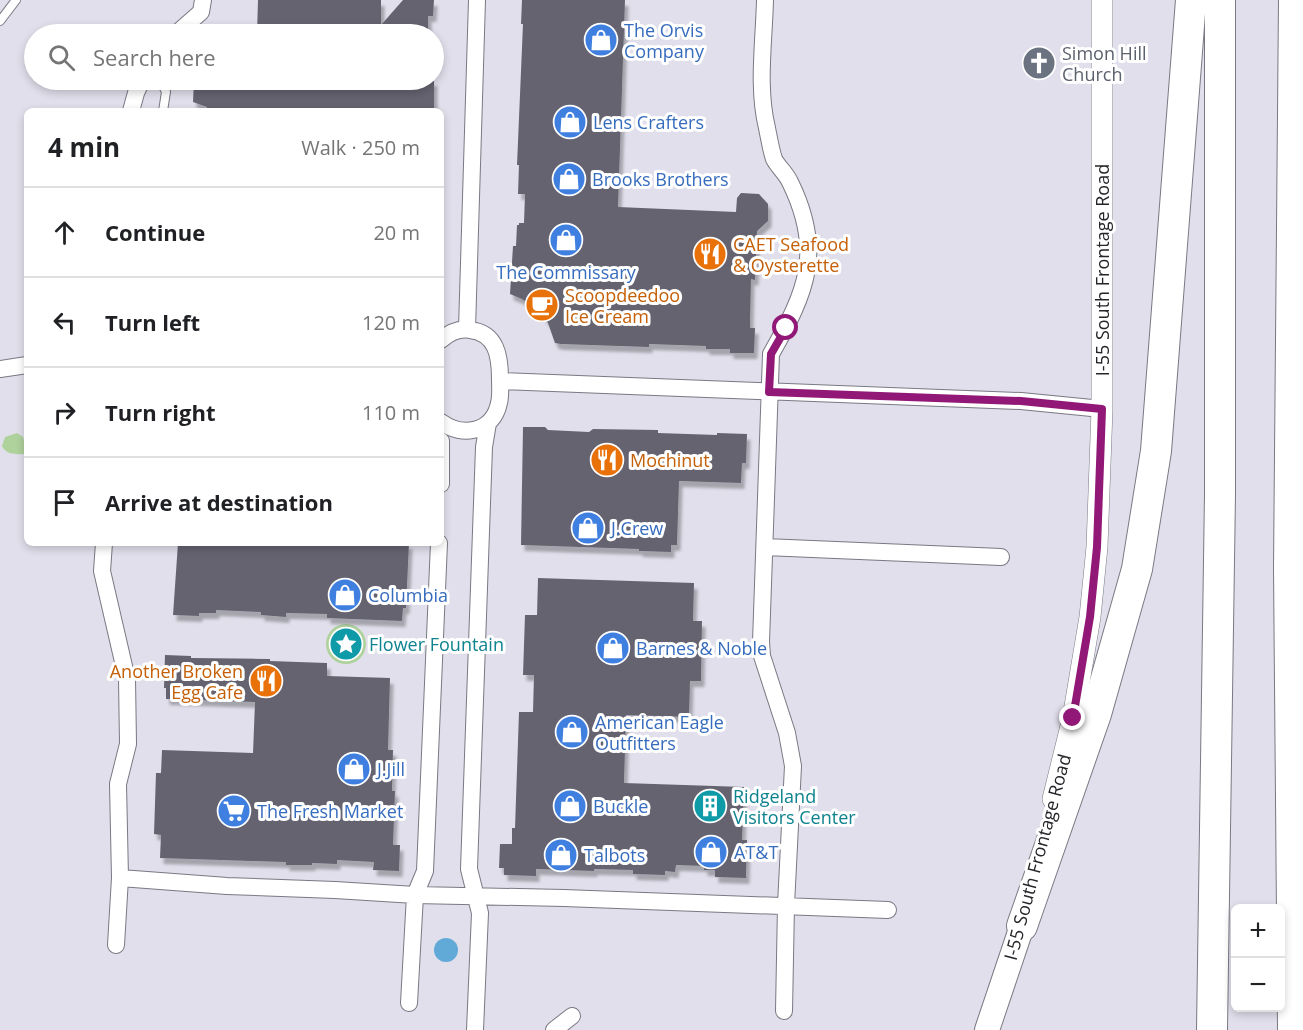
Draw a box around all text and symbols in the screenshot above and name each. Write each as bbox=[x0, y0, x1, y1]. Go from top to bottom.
place label: The Orvis Company bbox=[624, 18, 705, 63]
shop icon: The Orvis Company bbox=[583, 22, 619, 58]
search box bbox=[24, 24, 444, 90]
icon: search bbox=[45, 41, 78, 74]
place label: Simon Hill Church bbox=[1062, 41, 1147, 86]
text: Search here bbox=[93, 42, 216, 72]
church icon: Simon Hill Church bbox=[1021, 45, 1057, 81]
shop icon: Lens Crafters bbox=[552, 104, 588, 140]
place label: Lens Crafters bbox=[593, 110, 704, 134]
text: 4 min bbox=[48, 129, 120, 165]
text: Walk · 250 m bbox=[301, 134, 420, 161]
shop icon: Brooks Brothers bbox=[551, 161, 587, 197]
street label: I-55 South Frontage Road bbox=[1090, 164, 1114, 376]
place label: Brooks Brothers bbox=[592, 167, 729, 191]
icon: ahead bbox=[48, 216, 81, 249]
text: Continue bbox=[105, 217, 205, 247]
text: 20 m bbox=[373, 219, 420, 246]
shop icon: The Commissary bbox=[548, 222, 584, 258]
place label: CAET Seafood & Oysterette bbox=[733, 232, 849, 277]
restaurant icon: CAET Seafood & Oysterette bbox=[692, 236, 728, 272]
place label: The Commissary bbox=[496, 260, 637, 284]
place label: Scoopdeedoo Ice Cream bbox=[565, 283, 680, 328]
cafe icon: Scoopdeedoo Ice Cream bbox=[524, 287, 560, 323]
icon: left bbox=[48, 306, 81, 339]
text: Turn left bbox=[105, 307, 200, 337]
text: 120 m bbox=[362, 309, 420, 336]
route start bbox=[772, 314, 798, 340]
icon: right bbox=[48, 396, 81, 429]
text: Turn right bbox=[105, 397, 216, 427]
text: 110 m bbox=[362, 399, 420, 426]
restaurant icon: Mochinut bbox=[589, 442, 625, 478]
place label: Mochinut bbox=[630, 448, 710, 472]
icon: arrive bbox=[48, 486, 81, 519]
text: Arrive at destination bbox=[105, 487, 333, 517]
shop icon: J.Crew bbox=[570, 510, 606, 546]
place label: J.Crew bbox=[609, 516, 663, 540]
shop icon: Columbia bbox=[327, 577, 363, 613]
place label: Columbia bbox=[368, 583, 448, 607]
place icon: Flower Fountain bbox=[328, 626, 364, 662]
shop icon: Barnes & Noble bbox=[595, 630, 631, 666]
place label: Flower Fountain bbox=[369, 632, 504, 656]
place label: Barnes & Noble bbox=[636, 636, 767, 660]
place label: Another Broken Egg Cafe bbox=[110, 659, 243, 704]
restaurant icon: Another Broken Egg Cafe bbox=[248, 663, 284, 699]
route end bbox=[1059, 704, 1085, 730]
place label: American Eagle Outfitters bbox=[595, 710, 724, 755]
shop icon: American Eagle Outfitters bbox=[554, 714, 590, 750]
shop icon: J.Jill bbox=[336, 751, 372, 787]
street label: I-55 South Frontage Road bbox=[998, 751, 1076, 963]
place label: J.Jill bbox=[375, 757, 405, 781]
place label: Ridgeland Visitors Center bbox=[733, 784, 856, 829]
shop icon: Buckle bbox=[552, 788, 588, 824]
building icon: Ridgeland Visitors Center bbox=[692, 788, 728, 824]
supermarket icon: The Fresh Market bbox=[216, 793, 252, 829]
place label: Buckle bbox=[593, 794, 648, 818]
place label: The Fresh Market bbox=[257, 799, 403, 823]
shop icon: AT&T bbox=[693, 834, 729, 870]
shop icon: Talbots bbox=[543, 837, 579, 873]
place label: AT&T bbox=[734, 840, 778, 864]
place label: Talbots bbox=[584, 843, 645, 867]
map controls bbox=[1231, 904, 1285, 1012]
button: + bbox=[1231, 904, 1285, 958]
button: − bbox=[1231, 958, 1285, 1012]

